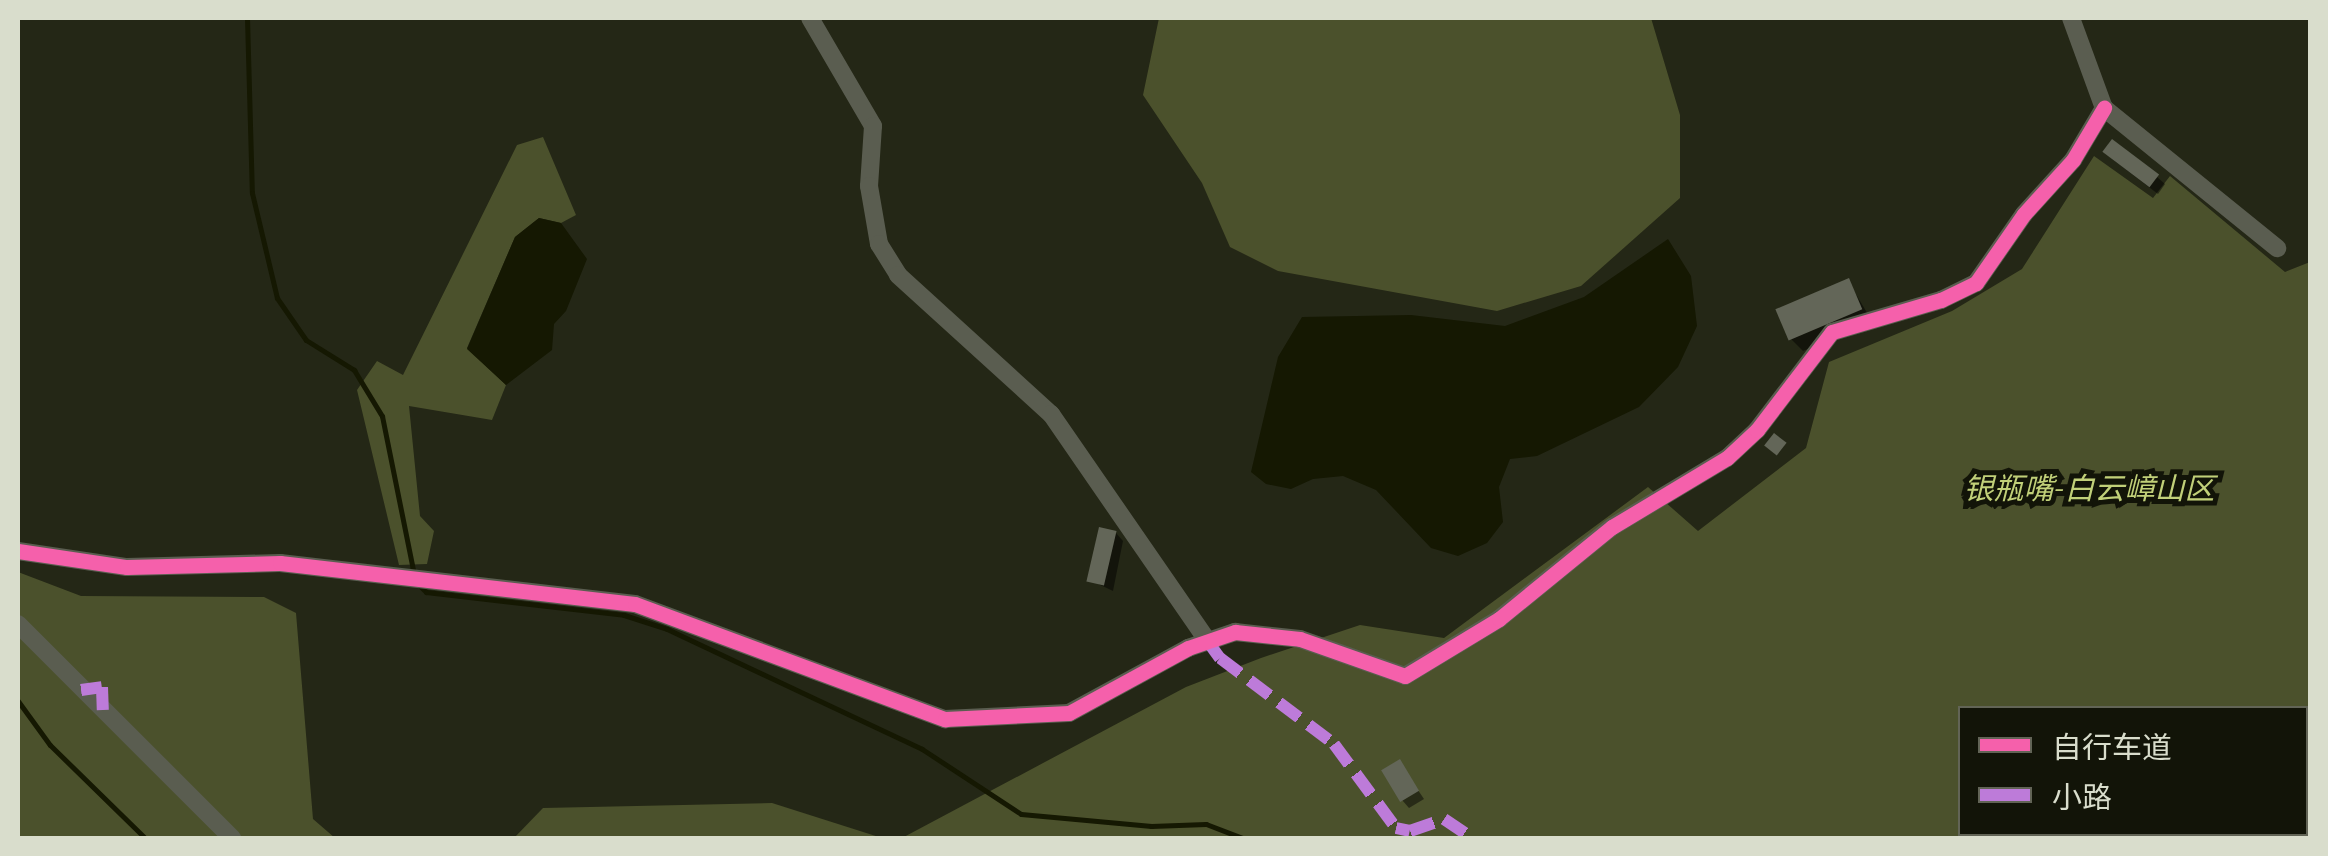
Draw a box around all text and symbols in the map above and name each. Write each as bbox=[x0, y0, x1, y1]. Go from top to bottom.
park label: 银瓶嘴-白云嶂山区 bbox=[1964, 470, 2214, 506]
legend bbox=[1958, 706, 2308, 836]
text: 自行车道 bbox=[2052, 727, 2172, 766]
text: 小路 bbox=[2052, 777, 2112, 816]

